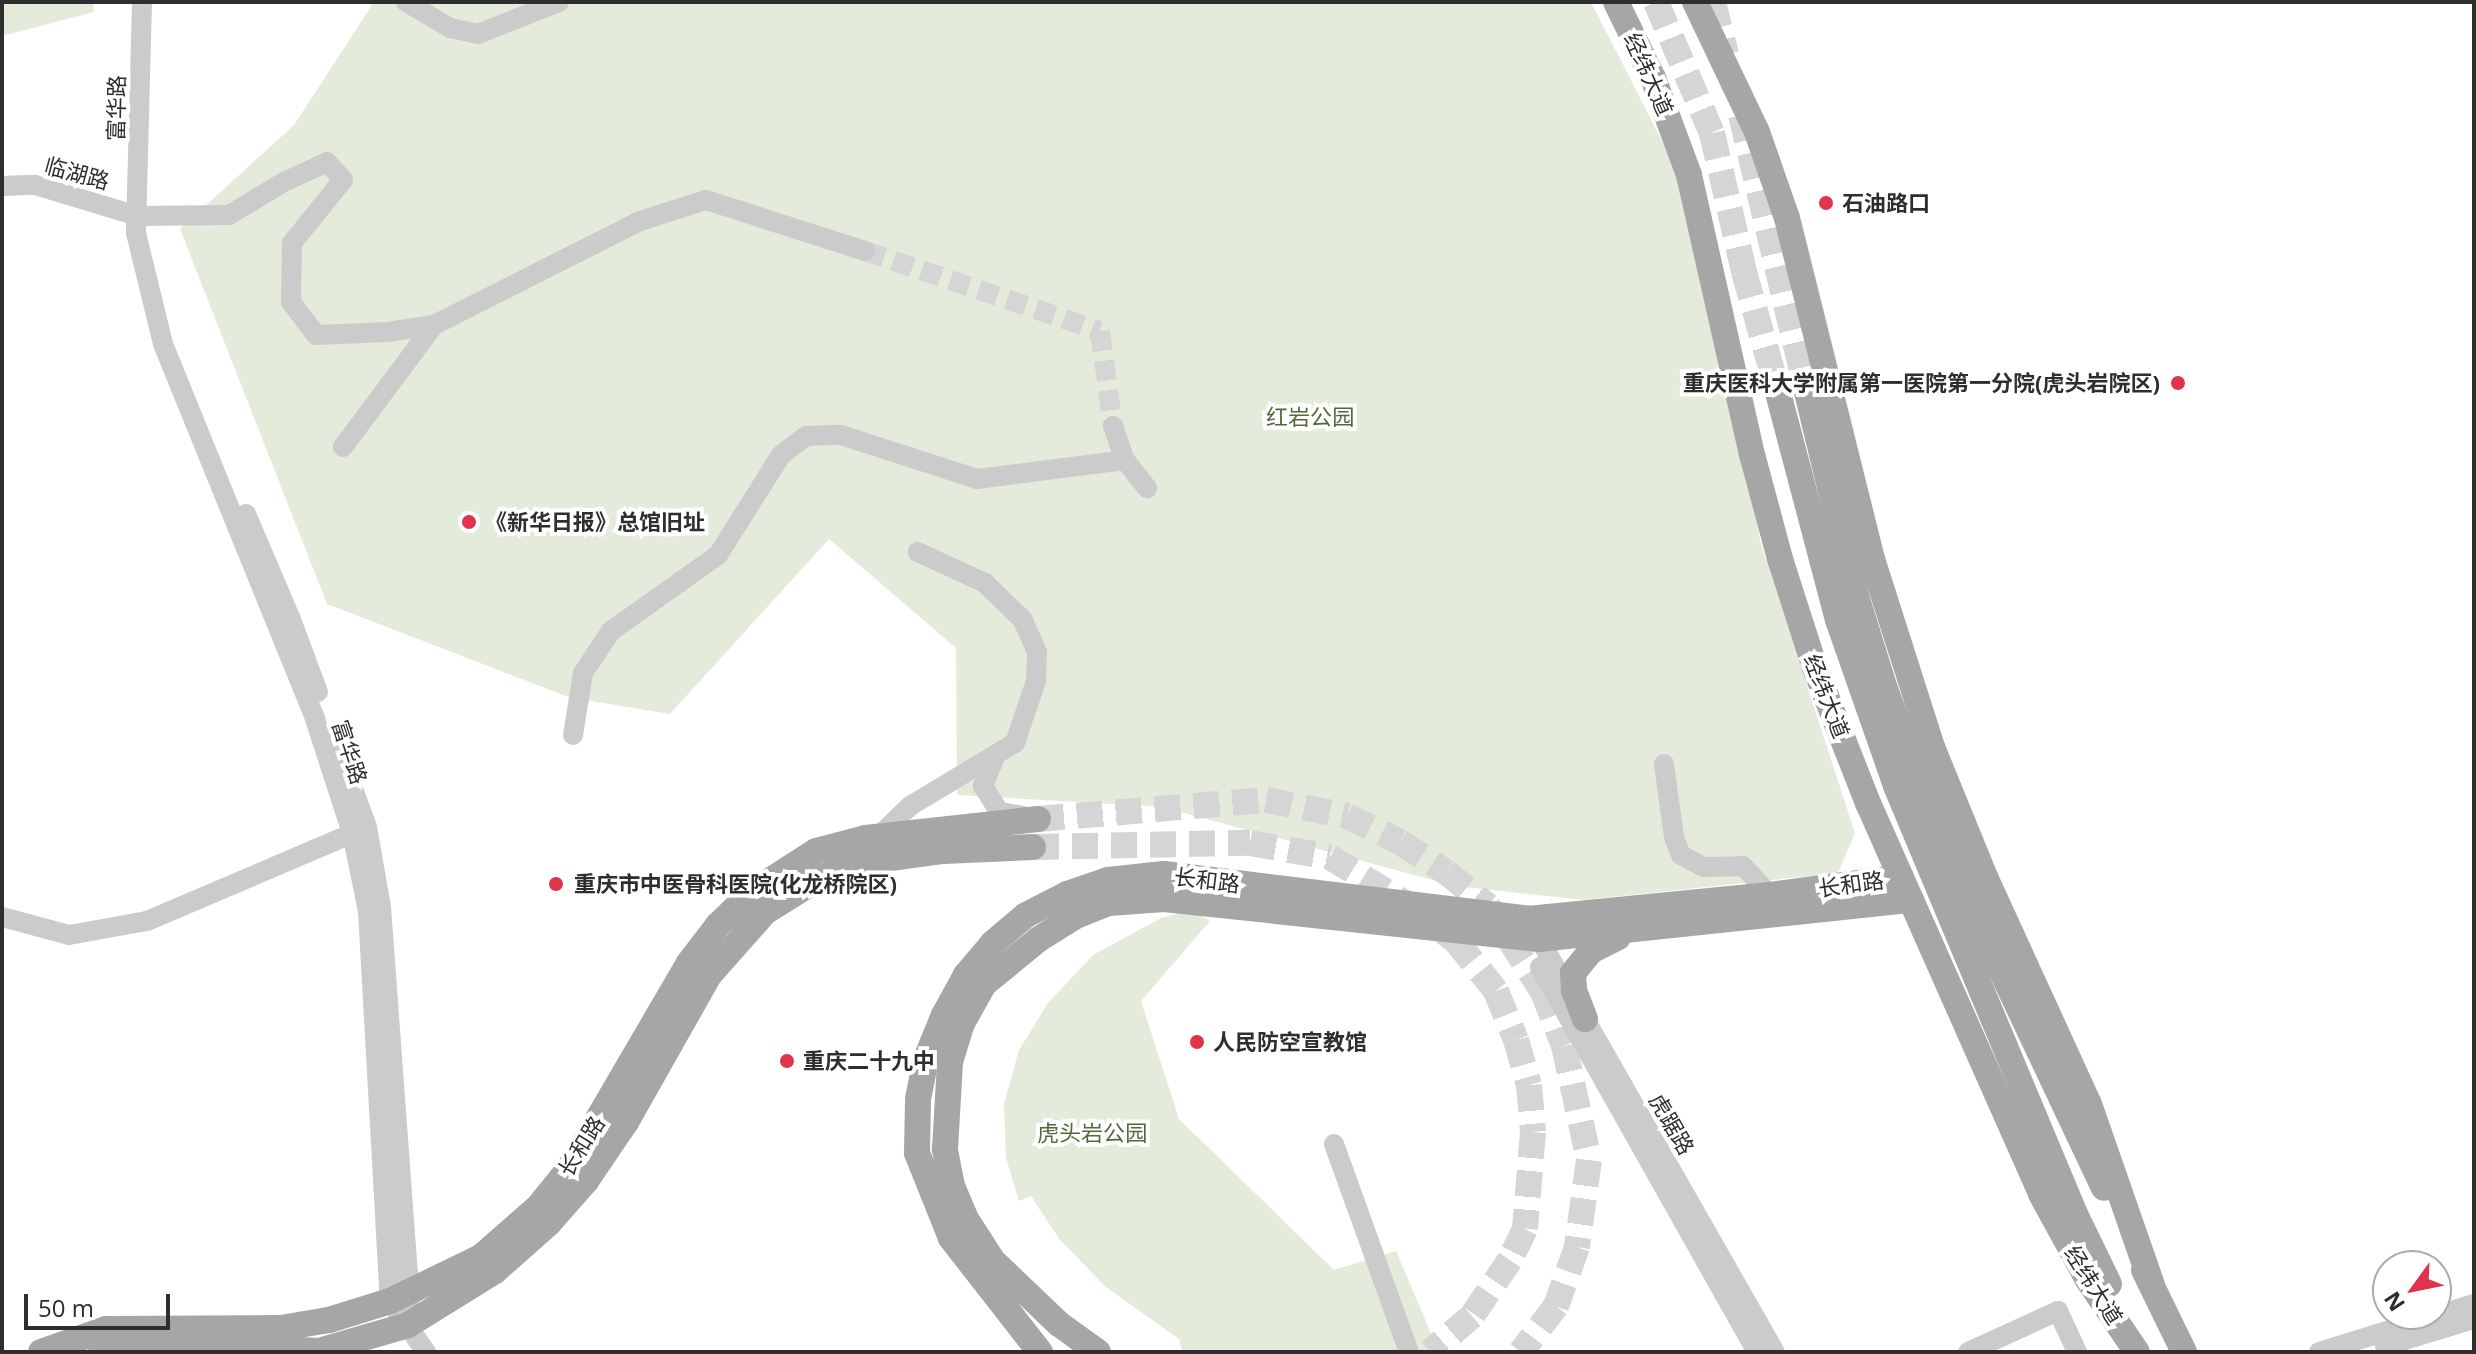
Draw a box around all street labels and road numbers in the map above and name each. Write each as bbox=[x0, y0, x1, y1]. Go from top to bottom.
street label: 经纬大道 bbox=[1619, 28, 1679, 120]
street label: 富华路 bbox=[102, 75, 130, 141]
street label: 临湖路 bbox=[42, 152, 112, 194]
street label: 经纬大道 bbox=[1799, 650, 1855, 742]
street label: 富华路 bbox=[327, 717, 373, 787]
street label: 长和路 bbox=[1173, 863, 1241, 897]
street label: 长和路 bbox=[1816, 866, 1886, 902]
street label: 虎踞路 bbox=[1644, 1089, 1700, 1159]
street label: 长和路 bbox=[552, 1111, 610, 1181]
street label: 经纬大道 bbox=[2059, 1241, 2129, 1329]

